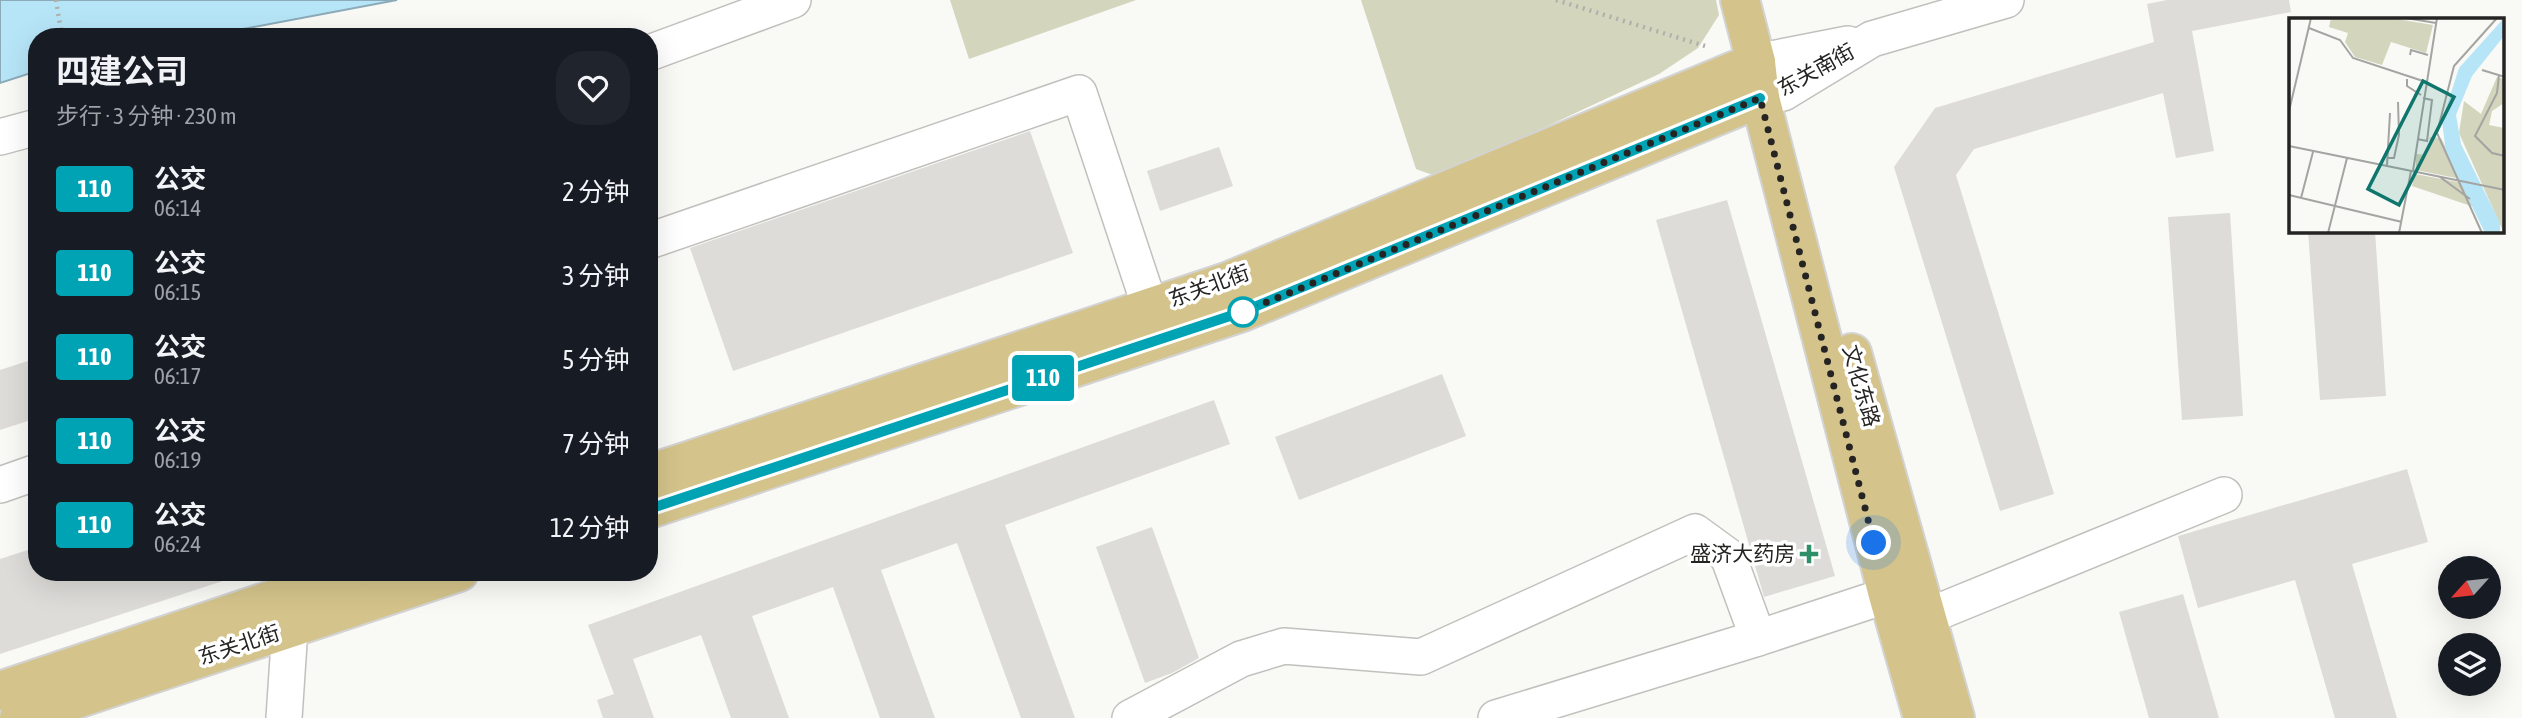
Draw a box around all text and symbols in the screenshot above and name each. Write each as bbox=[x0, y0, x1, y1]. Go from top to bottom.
inset map bbox=[2289, 18, 2504, 233]
street label: 东关南街 bbox=[1773, 38, 1858, 100]
button: heart bbox=[556, 51, 630, 125]
text: 四建公司 bbox=[56, 52, 188, 90]
text: 步行 · 3 分钟 · 230 m bbox=[56, 103, 237, 129]
text: 公交 bbox=[154, 164, 206, 194]
text: 110 bbox=[78, 175, 111, 202]
text: 2 分钟 bbox=[562, 177, 630, 207]
text: 06:14 bbox=[154, 195, 201, 221]
text: 公交 bbox=[154, 248, 206, 278]
text: 110 bbox=[78, 259, 111, 286]
street label: 东关北街 bbox=[1165, 259, 1252, 311]
text: 3 分钟 bbox=[562, 261, 630, 291]
text: 06:15 bbox=[154, 279, 201, 305]
unlabelled marker bbox=[1228, 297, 1258, 327]
text: 公交 bbox=[154, 332, 206, 362]
street label: 文化东路 bbox=[1839, 342, 1885, 429]
text: 110 bbox=[78, 343, 111, 370]
text: 5 分钟 bbox=[562, 345, 630, 375]
line badge: 110 bbox=[1003, 355, 1083, 401]
text: 06:17 bbox=[154, 363, 201, 389]
text: 110 bbox=[1026, 364, 1060, 391]
text: 公交 bbox=[154, 416, 206, 446]
text: 110 bbox=[78, 427, 111, 454]
text: 7 分钟 bbox=[562, 429, 630, 459]
text: 06:19 bbox=[154, 447, 201, 473]
text: 公交 bbox=[154, 500, 206, 530]
text: 110 bbox=[78, 511, 111, 538]
text: 12 分钟 bbox=[550, 513, 630, 543]
your location bbox=[1856, 525, 1891, 560]
text: 06:24 bbox=[154, 531, 201, 557]
place label: 盛济大药房 bbox=[1690, 541, 1795, 565]
marker: 盛济大药房 bbox=[1801, 546, 1817, 562]
north arrow bbox=[2438, 556, 2501, 620]
map controls bbox=[2438, 556, 2501, 696]
street label: 东关北街 bbox=[195, 620, 282, 668]
button: layers bbox=[2438, 633, 2501, 696]

